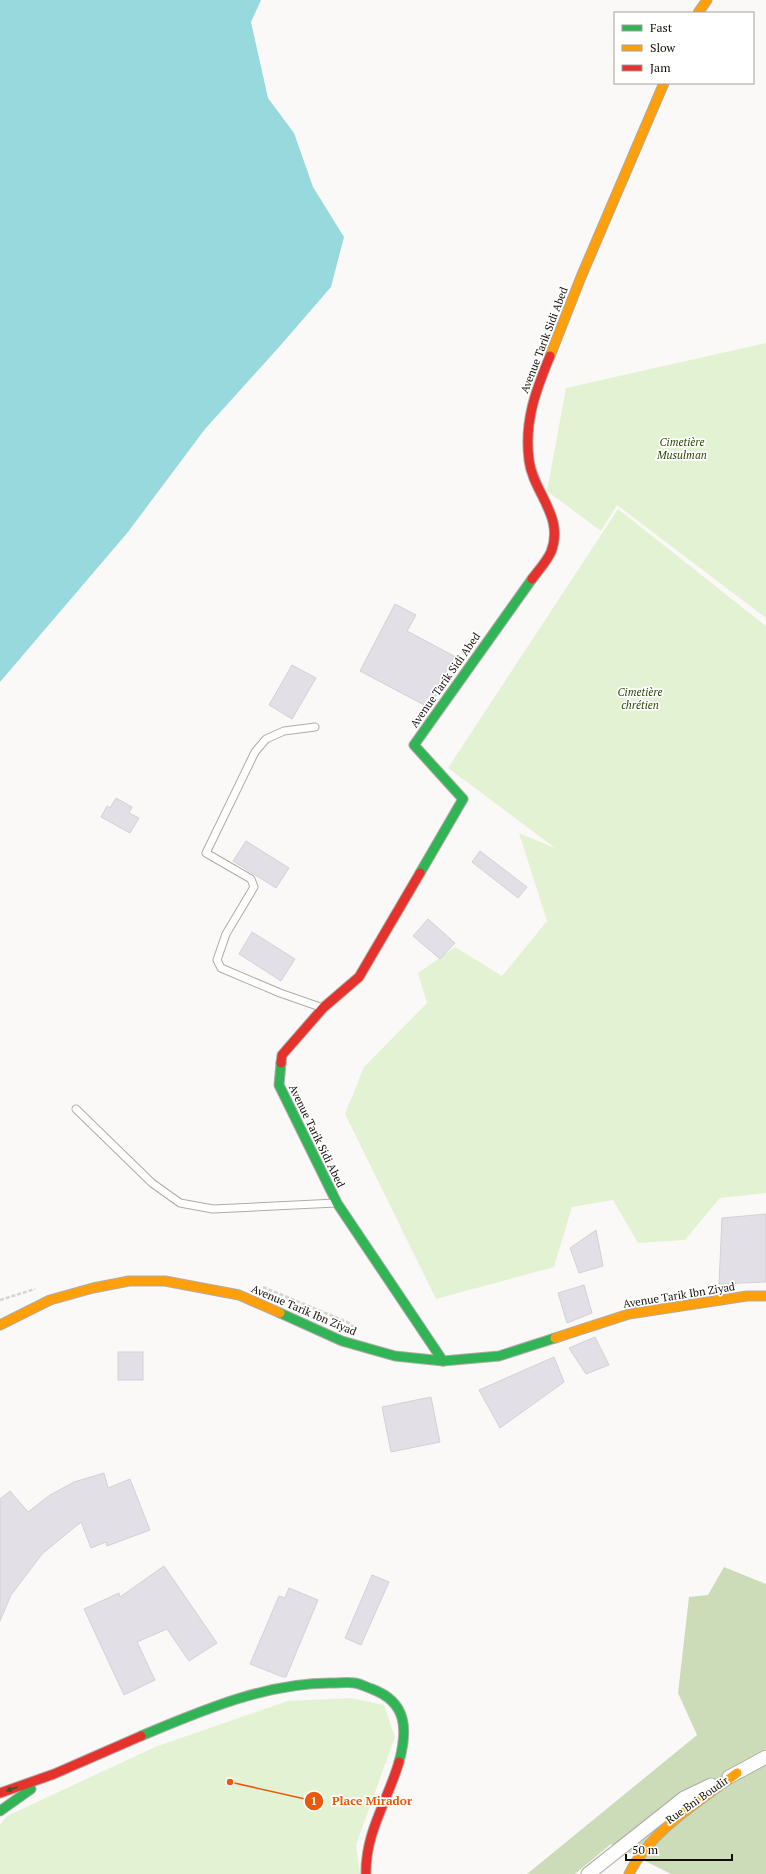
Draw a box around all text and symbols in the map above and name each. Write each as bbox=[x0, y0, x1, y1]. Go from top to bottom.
legend bbox=[614, 12, 754, 84]
text: Fast bbox=[650, 20, 673, 35]
text: Slow bbox=[650, 40, 676, 55]
text: Jam bbox=[650, 60, 671, 75]
street label: Avenue Tarik Sidi Abed bbox=[517, 285, 571, 395]
park label: Cimetière Musulman bbox=[656, 435, 707, 462]
street label: Avenue Tarik Sidi Abed bbox=[407, 630, 483, 730]
park label: Cimetière chrétien bbox=[618, 685, 662, 712]
street label: Avenue Tarik Sidi Abed bbox=[286, 1082, 348, 1190]
street label: Avenue Tarik Ibn Ziyad bbox=[622, 1279, 736, 1311]
street label: Avenue Tarik Ibn Ziyad bbox=[249, 1281, 359, 1339]
street label: Rue Bni Boudir bbox=[663, 1773, 732, 1827]
one-way arrow bbox=[6, 1786, 18, 1792]
callout: Place Mirador bbox=[304, 1789, 420, 1813]
text: 1 bbox=[311, 1793, 317, 1808]
text: Place Mirador bbox=[332, 1793, 413, 1808]
scale bar bbox=[626, 1836, 732, 1862]
text: 50 m bbox=[632, 1842, 659, 1857]

